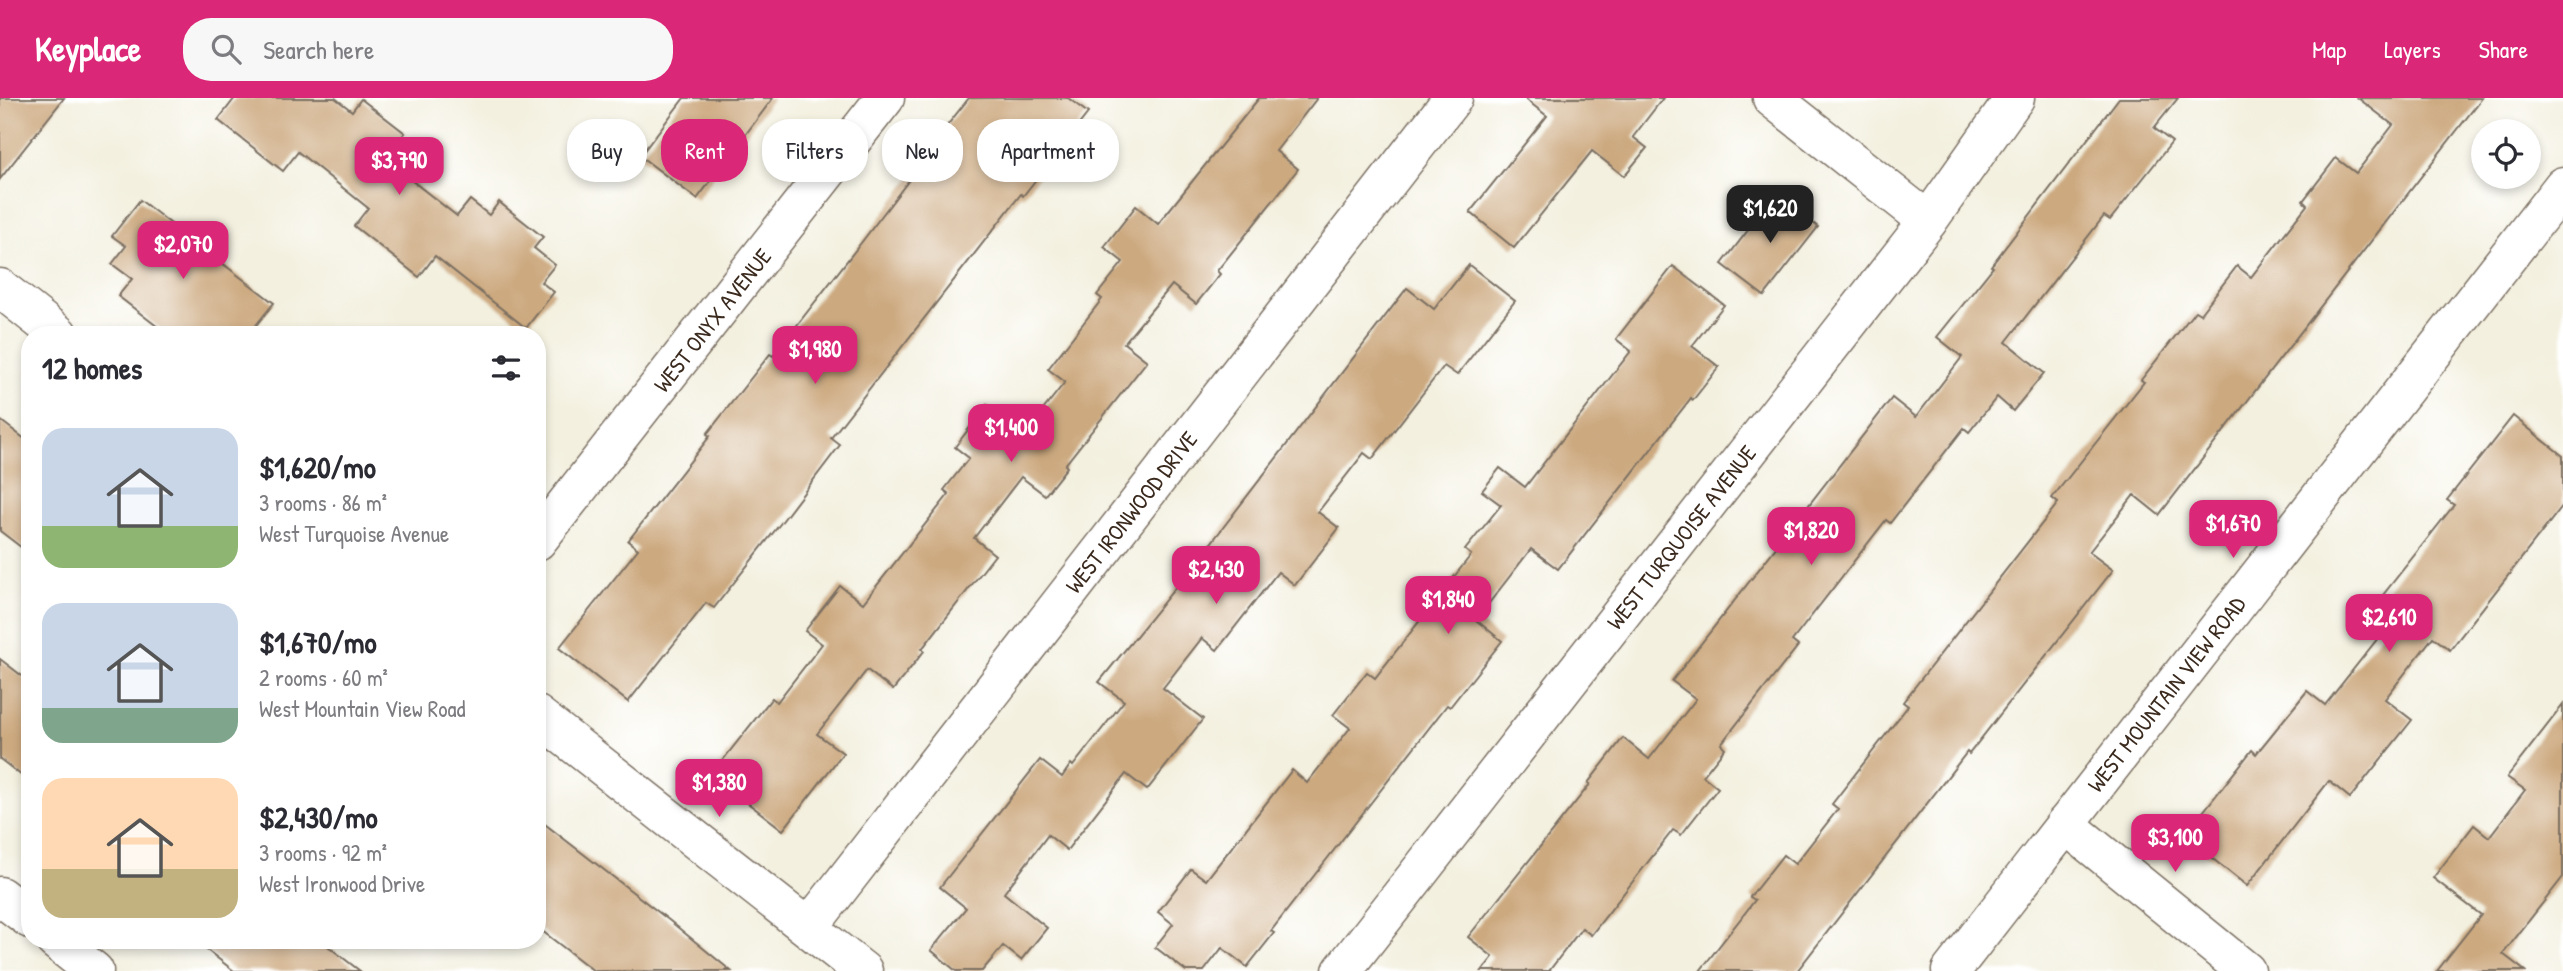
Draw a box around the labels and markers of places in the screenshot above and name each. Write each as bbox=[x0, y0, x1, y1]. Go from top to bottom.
pin: $3,790 bbox=[342, 138, 456, 197]
pin: $1,620 bbox=[1713, 186, 1827, 245]
pin: $2,070 bbox=[126, 222, 240, 281]
pin: $1,980 bbox=[758, 327, 872, 386]
pin: $1,400 bbox=[954, 404, 1068, 464]
pin: $1,670 bbox=[2176, 500, 2290, 560]
pin: $1,820 bbox=[1754, 508, 1868, 567]
pin: $2,430 bbox=[1159, 546, 1273, 606]
pin: $1,840 bbox=[1391, 576, 1505, 636]
pin: $2,610 bbox=[2332, 594, 2446, 654]
pin: $1,380 bbox=[662, 760, 776, 819]
pin: $3,100 bbox=[2118, 814, 2232, 874]

